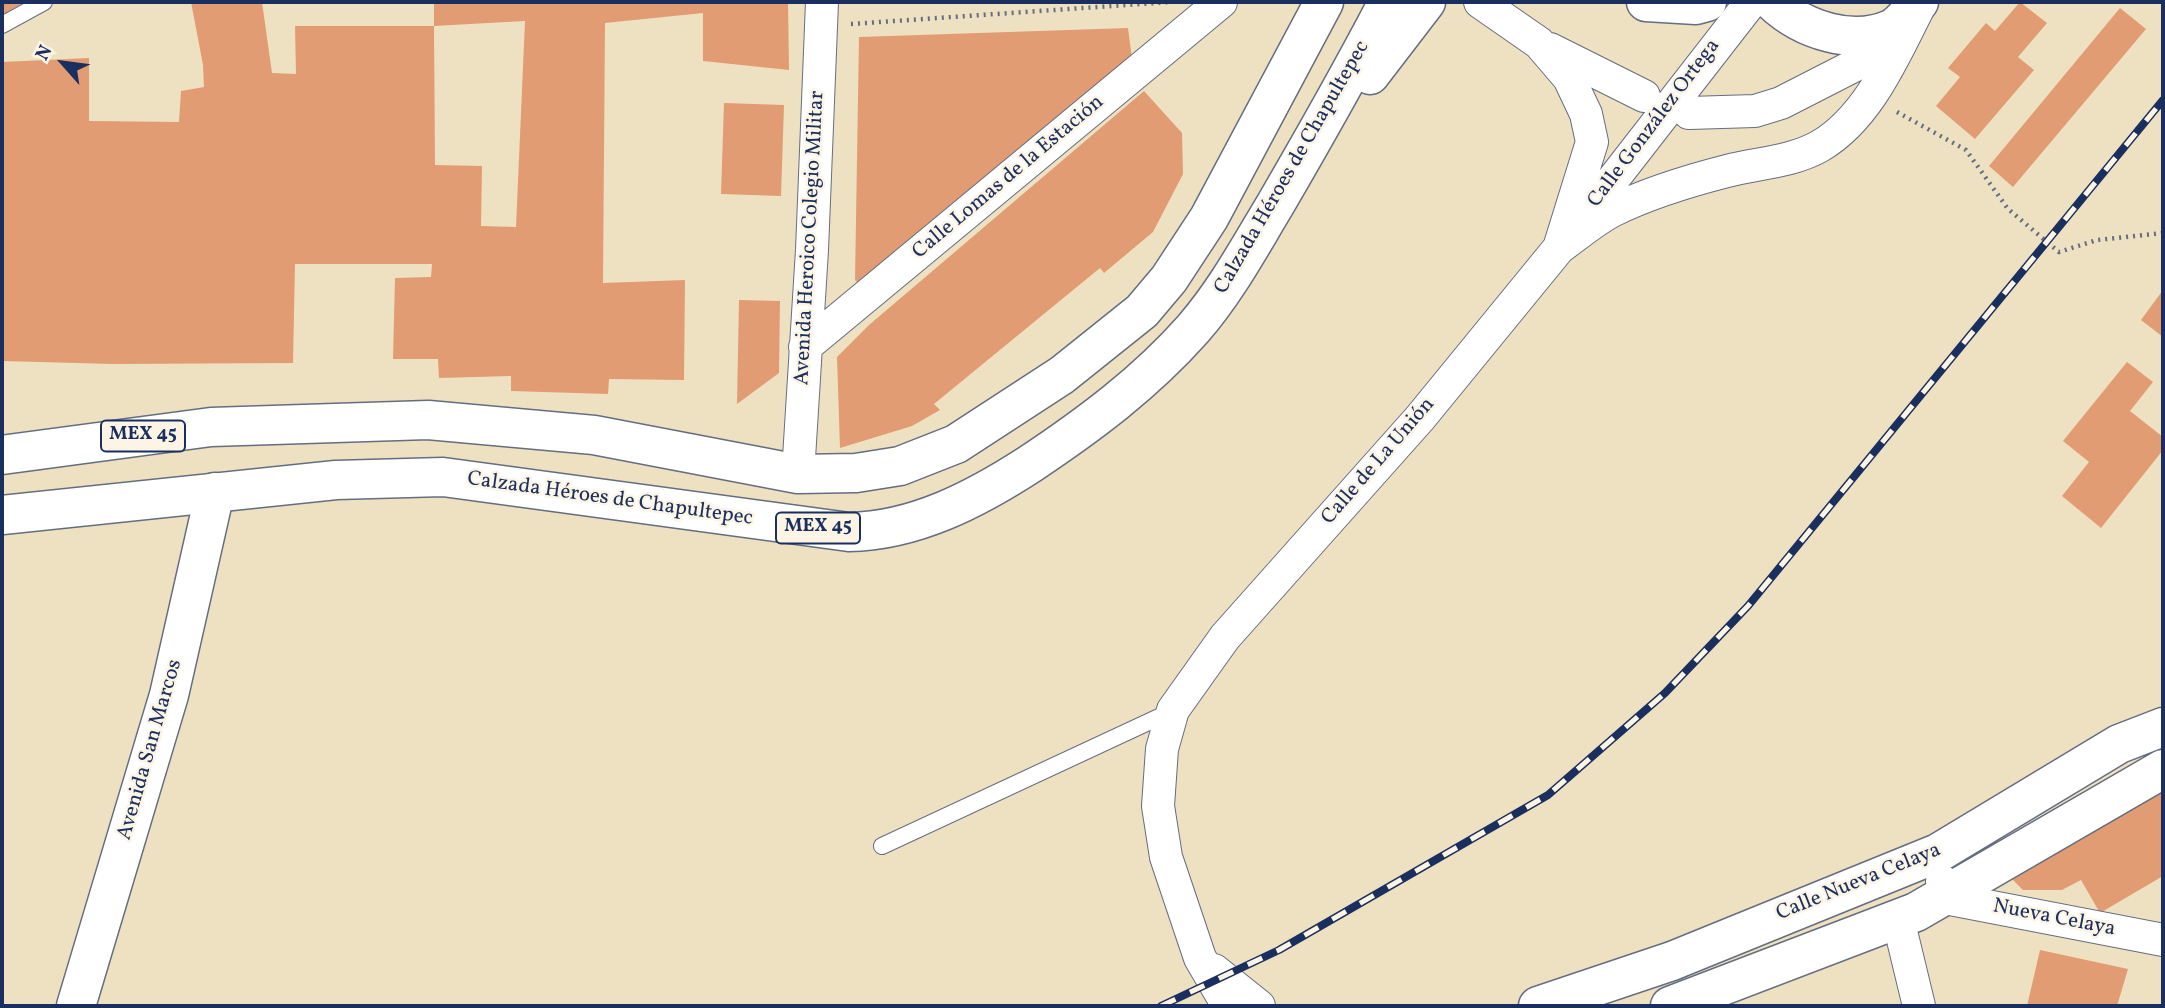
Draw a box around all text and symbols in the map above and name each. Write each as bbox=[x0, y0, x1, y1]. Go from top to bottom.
north arrow bbox=[28, 28, 98, 98]
street label: Calle González Ortega bbox=[1583, 35, 1727, 213]
street label: Calzada Héroes de Chapultepec bbox=[1210, 37, 1376, 299]
text: N bbox=[30, 41, 59, 65]
street label: Avenida Heroico Colegio Militar bbox=[791, 90, 831, 386]
street label: Calle Lomas de la Estación bbox=[908, 91, 1110, 265]
street label: Calle de La Unión bbox=[1317, 393, 1441, 531]
road number: MEX 45 bbox=[101, 420, 185, 452]
street label: Calzada Héroes de Chapultepec bbox=[466, 467, 754, 533]
road number: MEX 45 bbox=[776, 512, 860, 544]
street label: Avenida San Marcos bbox=[113, 657, 189, 843]
street label: Calle Nueva Celaya bbox=[1773, 838, 1945, 928]
street label: Nueva Celaya bbox=[1990, 895, 2118, 943]

